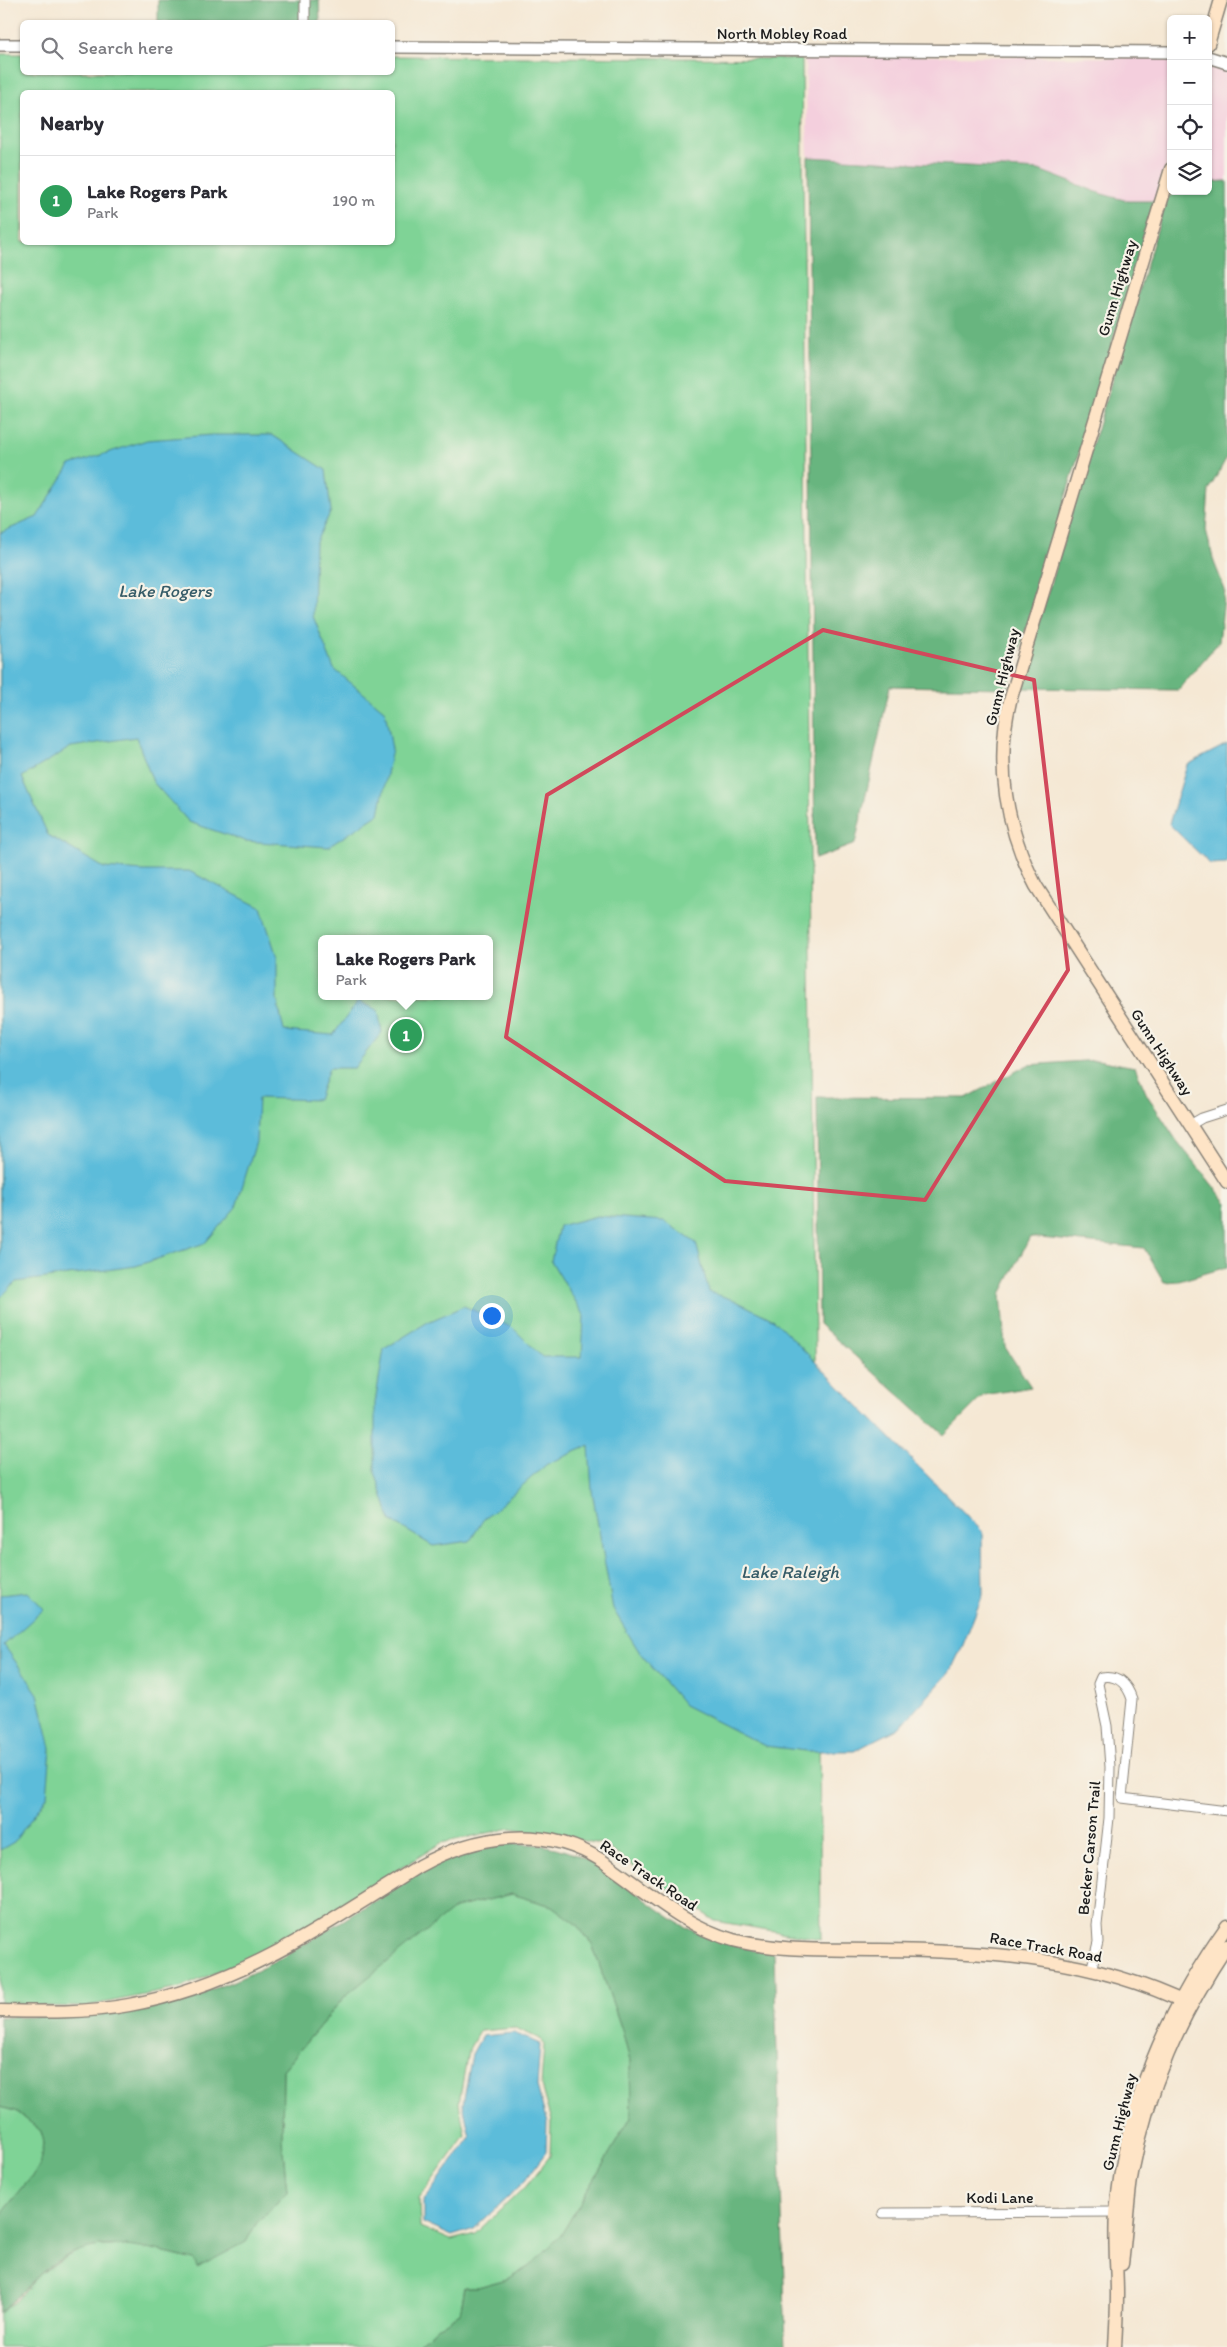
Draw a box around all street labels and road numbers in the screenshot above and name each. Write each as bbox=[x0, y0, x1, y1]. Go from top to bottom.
street label: North Mobley Road bbox=[717, 24, 847, 43]
street label: Gunn Highway bbox=[1093, 237, 1141, 339]
street label: Gunn Highway bbox=[981, 626, 1023, 728]
street label: Gunn Highway bbox=[1127, 1005, 1197, 1099]
street label: Becker Carson Trail bbox=[1074, 1780, 1104, 1916]
street label: Race Track Road bbox=[596, 1835, 702, 1915]
street label: Race Track Road bbox=[988, 1928, 1104, 1966]
street label: Gunn Highway bbox=[1098, 2071, 1140, 2173]
street label: Kodi Lane bbox=[966, 2188, 1034, 2207]

